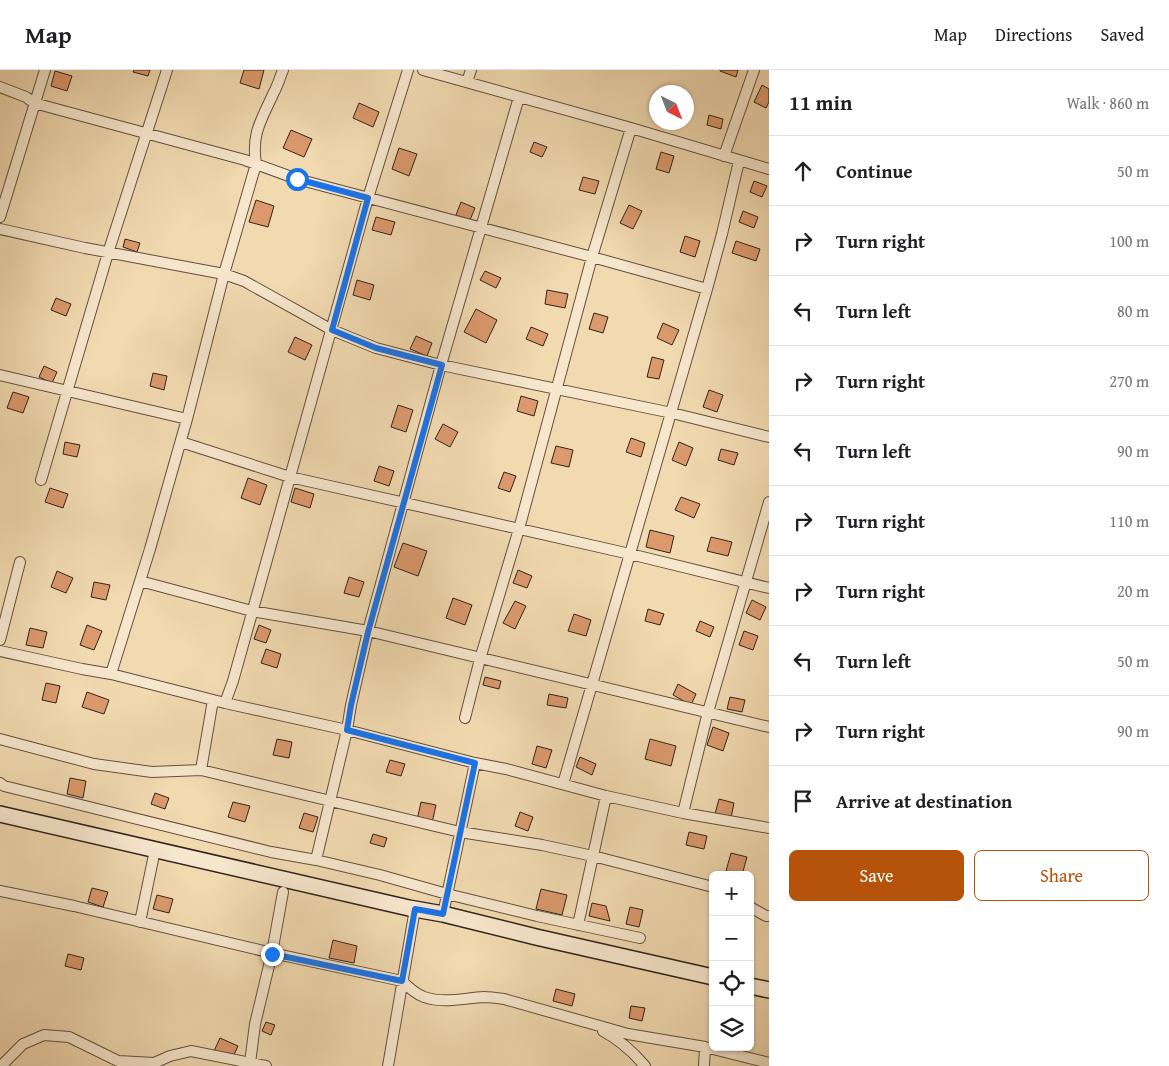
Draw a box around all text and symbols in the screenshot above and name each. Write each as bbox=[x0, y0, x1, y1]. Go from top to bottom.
text: Map bbox=[25, 17, 72, 52]
text: Map bbox=[934, 21, 967, 48]
text: Directions bbox=[995, 21, 1072, 48]
text: Saved bbox=[1100, 21, 1144, 48]
north arrow bbox=[649, 85, 694, 130]
text: 11 min bbox=[789, 87, 852, 118]
text: Walk · 860 m bbox=[1066, 91, 1149, 115]
icon: ahead bbox=[789, 157, 817, 185]
text: Continue bbox=[836, 157, 913, 185]
text: 50 m bbox=[1117, 159, 1149, 183]
route start bbox=[286, 168, 309, 191]
icon: right bbox=[789, 227, 817, 255]
text: Turn right bbox=[836, 227, 925, 255]
text: 100 m bbox=[1109, 229, 1149, 253]
icon: left bbox=[789, 297, 817, 325]
text: Turn left bbox=[836, 297, 911, 325]
text: 80 m bbox=[1117, 299, 1149, 323]
icon: right bbox=[789, 367, 817, 395]
text: Turn right bbox=[836, 367, 925, 395]
text: 270 m bbox=[1109, 369, 1149, 393]
icon: left bbox=[789, 437, 817, 465]
text: Turn left bbox=[836, 437, 911, 465]
text: 90 m bbox=[1117, 439, 1149, 463]
icon: right bbox=[789, 507, 817, 535]
text: Turn right bbox=[836, 507, 925, 535]
text: 110 m bbox=[1109, 509, 1149, 533]
icon: right bbox=[789, 577, 817, 605]
text: Turn right bbox=[836, 577, 925, 605]
text: 20 m bbox=[1117, 579, 1149, 603]
icon: left bbox=[789, 647, 817, 675]
text: Turn left bbox=[836, 647, 911, 675]
text: 50 m bbox=[1117, 649, 1149, 673]
icon: right bbox=[789, 717, 817, 745]
text: Turn right bbox=[836, 717, 925, 745]
text: 90 m bbox=[1117, 719, 1149, 743]
icon: arrive bbox=[789, 787, 817, 815]
text: Arrive at destination bbox=[836, 787, 1012, 815]
button: Save bbox=[789, 850, 964, 901]
button: Share bbox=[974, 850, 1149, 901]
map controls bbox=[709, 871, 754, 1051]
button: + bbox=[709, 871, 754, 916]
button: − bbox=[709, 916, 754, 961]
route end bbox=[261, 943, 284, 966]
button: locate bbox=[709, 961, 754, 1006]
button: layers bbox=[709, 1006, 754, 1051]

